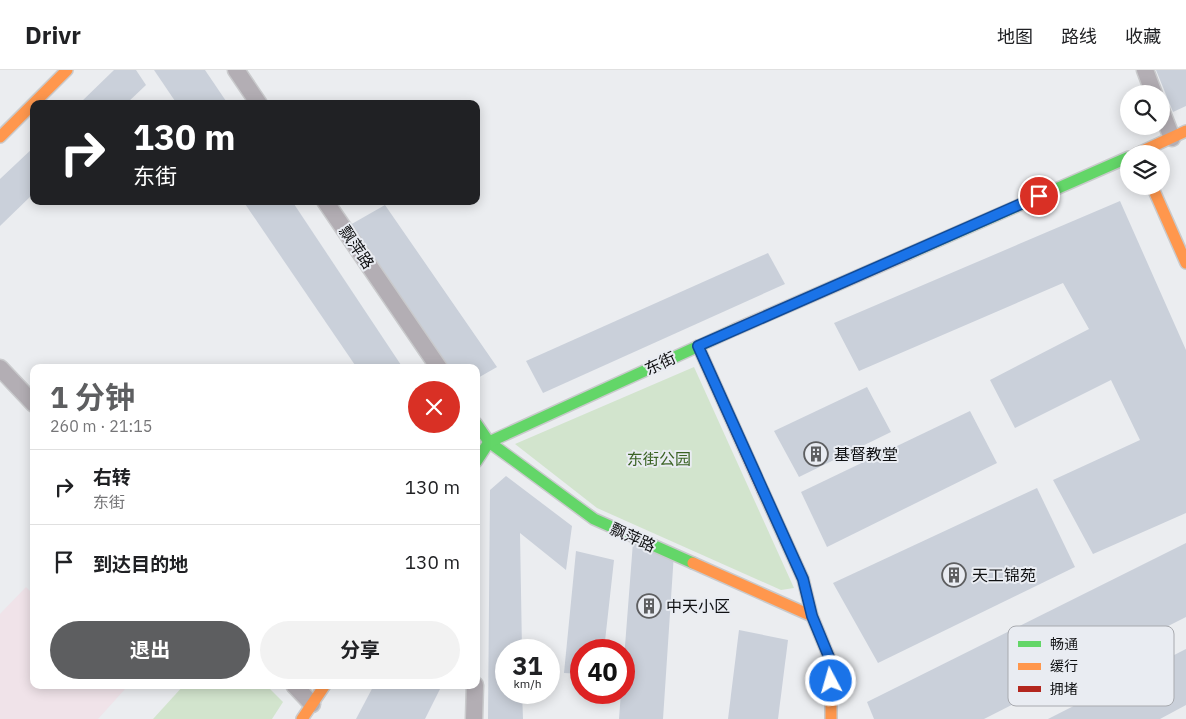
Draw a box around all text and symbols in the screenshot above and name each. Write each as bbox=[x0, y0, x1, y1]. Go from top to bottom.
text: Drivr bbox=[25, 19, 81, 51]
text: 地图 bbox=[997, 25, 1033, 48]
text: 路线 bbox=[1061, 25, 1097, 48]
text: 收藏 bbox=[1125, 25, 1161, 48]
map controls bbox=[1120, 85, 1170, 195]
button: search bbox=[1120, 85, 1170, 135]
text: 130 m bbox=[133, 114, 236, 160]
icon: right bbox=[50, 120, 115, 185]
button: layers bbox=[1120, 145, 1170, 195]
text: 东街 bbox=[133, 161, 177, 190]
pin bbox=[1018, 175, 1060, 217]
icon: arrive bbox=[1025, 182, 1053, 210]
street label: 飘萍路 bbox=[335, 222, 379, 272]
street label: 东街 bbox=[641, 347, 679, 379]
text: 1 分钟 bbox=[50, 377, 135, 416]
button: close bbox=[408, 381, 460, 433]
text: 260 m · 21:15 bbox=[50, 416, 152, 436]
building icon: 基督教堂 bbox=[803, 441, 829, 467]
place label: 基督教堂 bbox=[834, 444, 898, 464]
park label: 东街公园 bbox=[627, 449, 691, 469]
text: 右转 bbox=[93, 465, 131, 489]
icon: right bbox=[50, 473, 78, 501]
text: 130 m bbox=[405, 475, 460, 499]
text: 东街 bbox=[93, 492, 125, 512]
street label: 飘萍路 bbox=[607, 518, 659, 556]
icon: arrive bbox=[50, 548, 78, 576]
text: 130 m bbox=[405, 550, 460, 574]
text: 到达目的地 bbox=[93, 552, 188, 576]
building icon: 天工锦苑 bbox=[941, 562, 967, 588]
place label: 天工锦苑 bbox=[972, 565, 1036, 585]
building icon: 中天小区 bbox=[636, 593, 662, 619]
place label: 中天小区 bbox=[666, 596, 730, 616]
button: 退出 bbox=[50, 621, 250, 679]
button: 分享 bbox=[260, 621, 460, 679]
legend bbox=[1008, 626, 1174, 706]
text: 畅通 bbox=[1050, 635, 1078, 653]
speed limit sign: 40 bbox=[570, 639, 635, 704]
text: 31 bbox=[512, 649, 543, 682]
position arrow bbox=[804, 654, 856, 706]
text: 缓行 bbox=[1050, 657, 1078, 675]
text: km/h bbox=[513, 676, 542, 691]
text: 拥堵 bbox=[1050, 680, 1078, 698]

